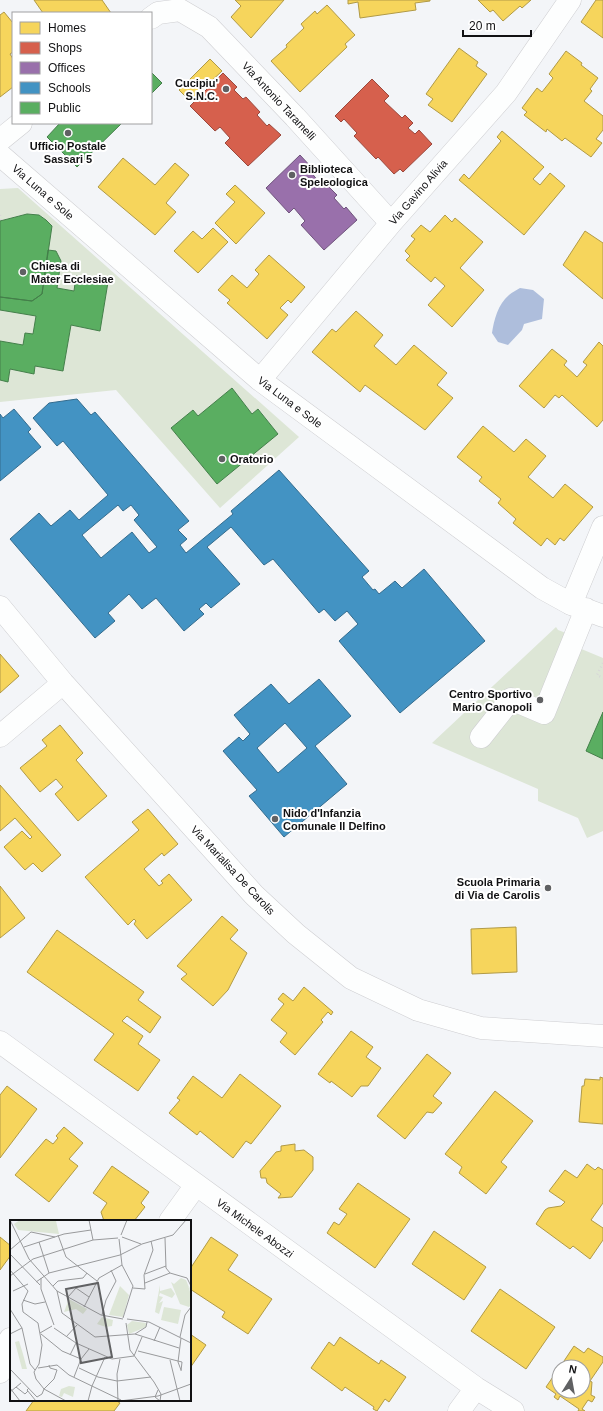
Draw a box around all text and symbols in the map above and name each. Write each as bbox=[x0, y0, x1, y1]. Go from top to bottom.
legend bbox=[12, 12, 152, 124]
scale bar bbox=[463, 12, 531, 38]
text: 20 m bbox=[469, 19, 496, 33]
text: Homes bbox=[48, 21, 86, 35]
text: Shops bbox=[48, 41, 82, 55]
street label: Via Antonio Taramelli bbox=[240, 59, 318, 143]
text: Offices bbox=[48, 61, 85, 75]
place label: Cucipiu' S.N.C. bbox=[175, 77, 218, 102]
text: Schools bbox=[48, 81, 91, 95]
marker: Cucipiu' S.N.C. bbox=[221, 84, 231, 94]
text: Public bbox=[48, 101, 81, 115]
marker: Ufficio Postale Sassari 5 bbox=[63, 128, 73, 138]
place label: Ufficio Postale Sassari 5 bbox=[30, 140, 106, 165]
street label: Via Gavino Alivia bbox=[386, 156, 450, 227]
street label: Via Luna e Sole bbox=[10, 162, 76, 222]
place label: Biblioteca Speleologica bbox=[300, 163, 369, 188]
marker: Biblioteca Speleologica bbox=[287, 170, 297, 180]
place label: Chiesa di Mater Ecclesiae bbox=[31, 260, 114, 285]
marker: Chiesa di Mater Ecclesiae bbox=[18, 267, 28, 277]
street label: Via Luna e Sole bbox=[255, 374, 325, 430]
place label: Oratorio bbox=[230, 453, 274, 465]
marker: Oratorio bbox=[217, 454, 227, 464]
place label: Centro Sportivo Mario Canopoli bbox=[449, 688, 532, 713]
marker: Centro Sportivo Mario Canopoli bbox=[535, 695, 545, 705]
place label: Nido d'Infanzia Comunale Il Delfino bbox=[283, 807, 386, 832]
marker: Nido d'Infanzia Comunale Il Delfino bbox=[270, 814, 280, 824]
street label: Via Marialisa De Carolis bbox=[189, 823, 278, 917]
place label: Scuola Primaria di Via de Carolis bbox=[455, 876, 541, 901]
marker: Scuola Primaria di Via de Carolis bbox=[543, 883, 553, 893]
street label: Via Michele Abozzi bbox=[214, 1196, 296, 1260]
inset map bbox=[10, 1220, 191, 1401]
north arrow bbox=[551, 1359, 591, 1399]
text: N bbox=[568, 1363, 578, 1376]

